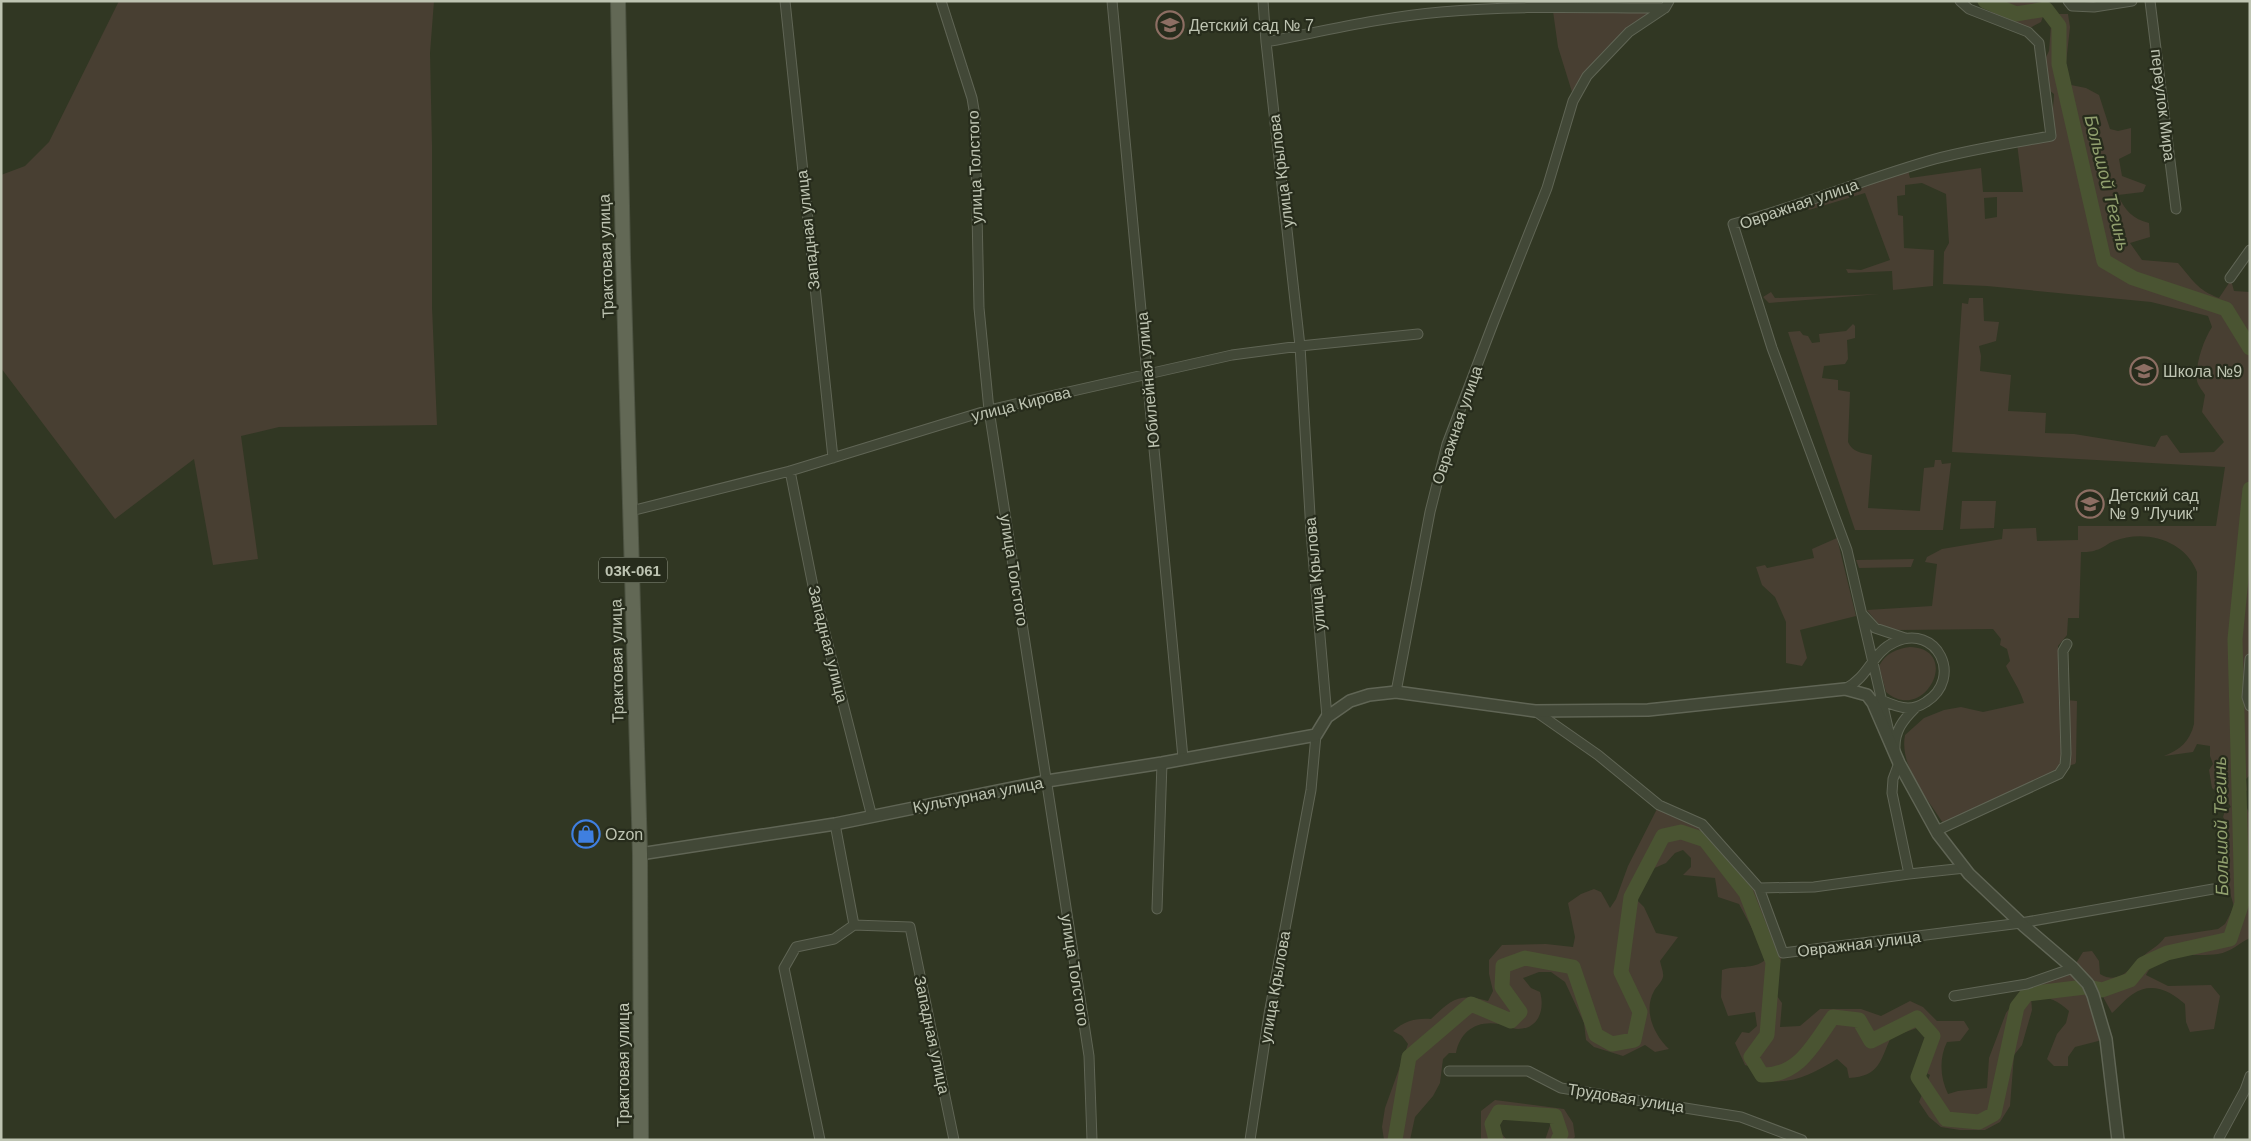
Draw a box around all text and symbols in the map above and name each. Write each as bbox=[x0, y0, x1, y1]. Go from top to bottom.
school or university icon: Детский сад № 7 bbox=[1155, 10, 1185, 40]
place label: Детский сад № 7 bbox=[1189, 17, 1314, 34]
street label: переулок Мира bbox=[2148, 48, 2178, 162]
street label: улица Толстого bbox=[965, 110, 985, 224]
street label: улица Крылова bbox=[1266, 113, 1296, 229]
water label: Большой Тегинь bbox=[2080, 113, 2134, 253]
street label: Западная улица bbox=[793, 169, 823, 291]
street label: Овражная улица bbox=[1737, 176, 1861, 232]
street label: Трактовая улица bbox=[595, 194, 617, 318]
street label: Юбилейная улица bbox=[1134, 311, 1162, 449]
school or university icon: Школа №9 bbox=[2129, 356, 2159, 386]
street label: Овражная улица bbox=[1429, 363, 1485, 487]
place label: Школа №9 bbox=[2163, 363, 2242, 380]
street label: улица Кирова bbox=[970, 383, 1072, 425]
place label: Детский сад № 9 "Лучик" bbox=[2109, 487, 2200, 522]
school or university icon: Детский сад № 9 "Лучик" bbox=[2075, 489, 2105, 519]
street label: улица Толстого bbox=[997, 513, 1031, 627]
street label: улица Крылова bbox=[1302, 516, 1328, 631]
road number: 03К-061 bbox=[599, 558, 667, 582]
street label: Западная улица bbox=[805, 584, 851, 705]
street label: Трактовая улица bbox=[607, 599, 627, 723]
water label: Большой Тегинь bbox=[2210, 756, 2232, 896]
street label: Культурная улица bbox=[911, 774, 1045, 816]
shop icon: Ozon bbox=[571, 819, 601, 849]
place label: Ozon bbox=[605, 826, 643, 843]
street label: улица Толстого bbox=[1058, 913, 1092, 1027]
street label: Овражная улица bbox=[1796, 928, 1922, 960]
street label: улица Крылова bbox=[1257, 929, 1293, 1045]
street label: Западная улица bbox=[911, 974, 953, 1096]
street label: Трактовая улица bbox=[615, 1003, 632, 1127]
street label: Трудовая улица bbox=[1567, 1080, 1686, 1116]

